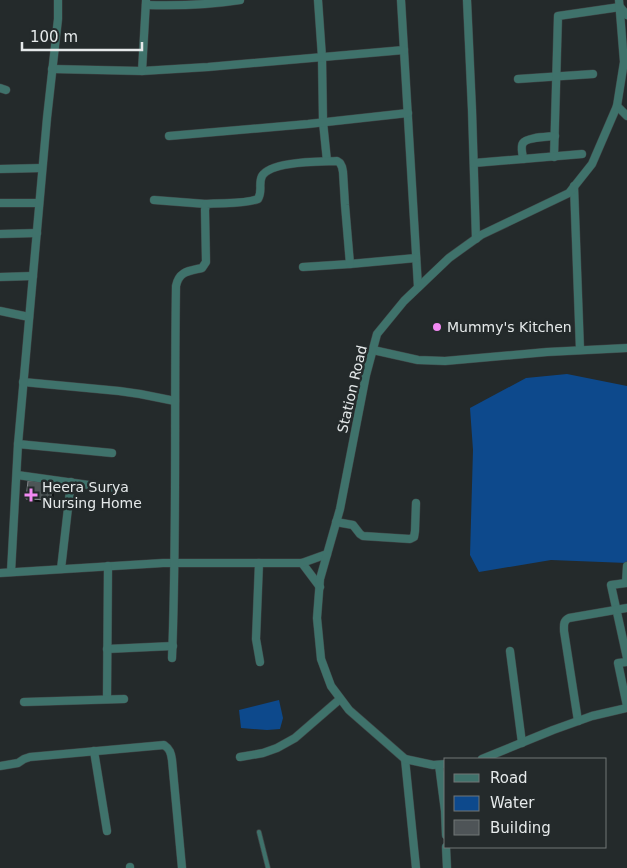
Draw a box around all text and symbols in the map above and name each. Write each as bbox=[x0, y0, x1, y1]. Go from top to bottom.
scale bar bbox=[22, 20, 142, 52]
text: 100 m bbox=[30, 28, 78, 46]
place label: Mummy's Kitchen bbox=[447, 319, 572, 335]
marker: Mummy's Kitchen bbox=[431, 321, 443, 333]
street label: Station Road bbox=[334, 344, 370, 434]
place label: Heera Surya Nursing Home bbox=[42, 479, 142, 511]
marker: Heera Surya Nursing Home bbox=[24, 488, 38, 502]
legend bbox=[444, 758, 607, 848]
text: Road bbox=[490, 769, 528, 787]
text: Water bbox=[490, 794, 535, 812]
text: Building bbox=[490, 819, 551, 837]

